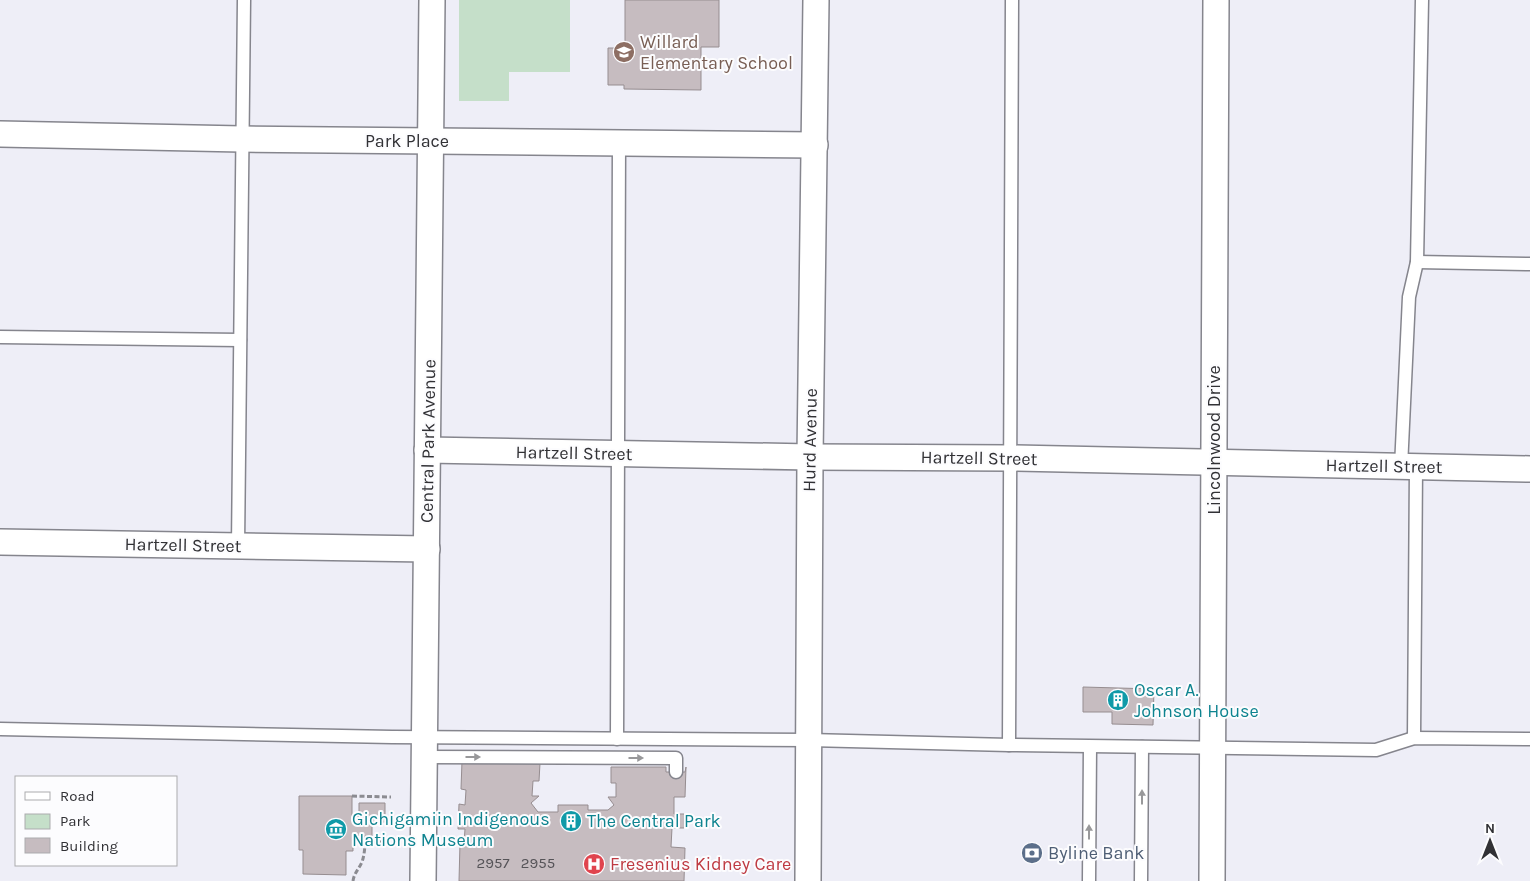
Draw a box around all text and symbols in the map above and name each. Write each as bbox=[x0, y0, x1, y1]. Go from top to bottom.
place label: Willard Elementary School bbox=[640, 31, 793, 74]
school or university icon: Willard Elementary School bbox=[612, 40, 636, 64]
street label: Park Place bbox=[365, 130, 449, 152]
street label: Central Park Avenue bbox=[416, 359, 440, 523]
street label: Lincolnwood Drive bbox=[1203, 365, 1225, 515]
street label: Hurd Avenue bbox=[798, 388, 822, 492]
street label: Hartzell Street bbox=[515, 441, 633, 465]
street label: Hartzell Street bbox=[920, 446, 1038, 470]
street label: Hartzell Street bbox=[1325, 454, 1443, 478]
street label: Hartzell Street bbox=[124, 533, 242, 557]
place label: Oscar A. Johnson House bbox=[1134, 679, 1259, 722]
building icon: Oscar A. Johnson House bbox=[1106, 688, 1130, 712]
one-way arrow bbox=[465, 753, 481, 761]
one-way arrow bbox=[628, 754, 644, 762]
legend bbox=[15, 776, 178, 866]
text: Road bbox=[60, 787, 95, 805]
one-way arrow bbox=[1138, 789, 1146, 805]
place label: Gichigamiin Indigenous Nations Museum bbox=[352, 808, 550, 851]
building icon: The Central Park bbox=[559, 809, 583, 833]
place label: The Central Park bbox=[587, 810, 721, 832]
text: Park bbox=[60, 812, 90, 830]
north arrow bbox=[1465, 816, 1515, 866]
museum icon: Gichigamiin Indigenous Nations Museum bbox=[324, 817, 348, 841]
text: N bbox=[1485, 820, 1495, 837]
one-way arrow bbox=[1085, 824, 1093, 840]
text: Building bbox=[60, 837, 118, 855]
bank icon: Byline Bank bbox=[1020, 841, 1044, 865]
place label: Byline Bank bbox=[1048, 842, 1144, 864]
hospital icon: Fresenius Kidney Care bbox=[582, 852, 606, 876]
place label: Fresenius Kidney Care bbox=[610, 853, 791, 875]
house number: 2957 bbox=[477, 854, 509, 872]
house number: 2955 bbox=[521, 854, 555, 872]

